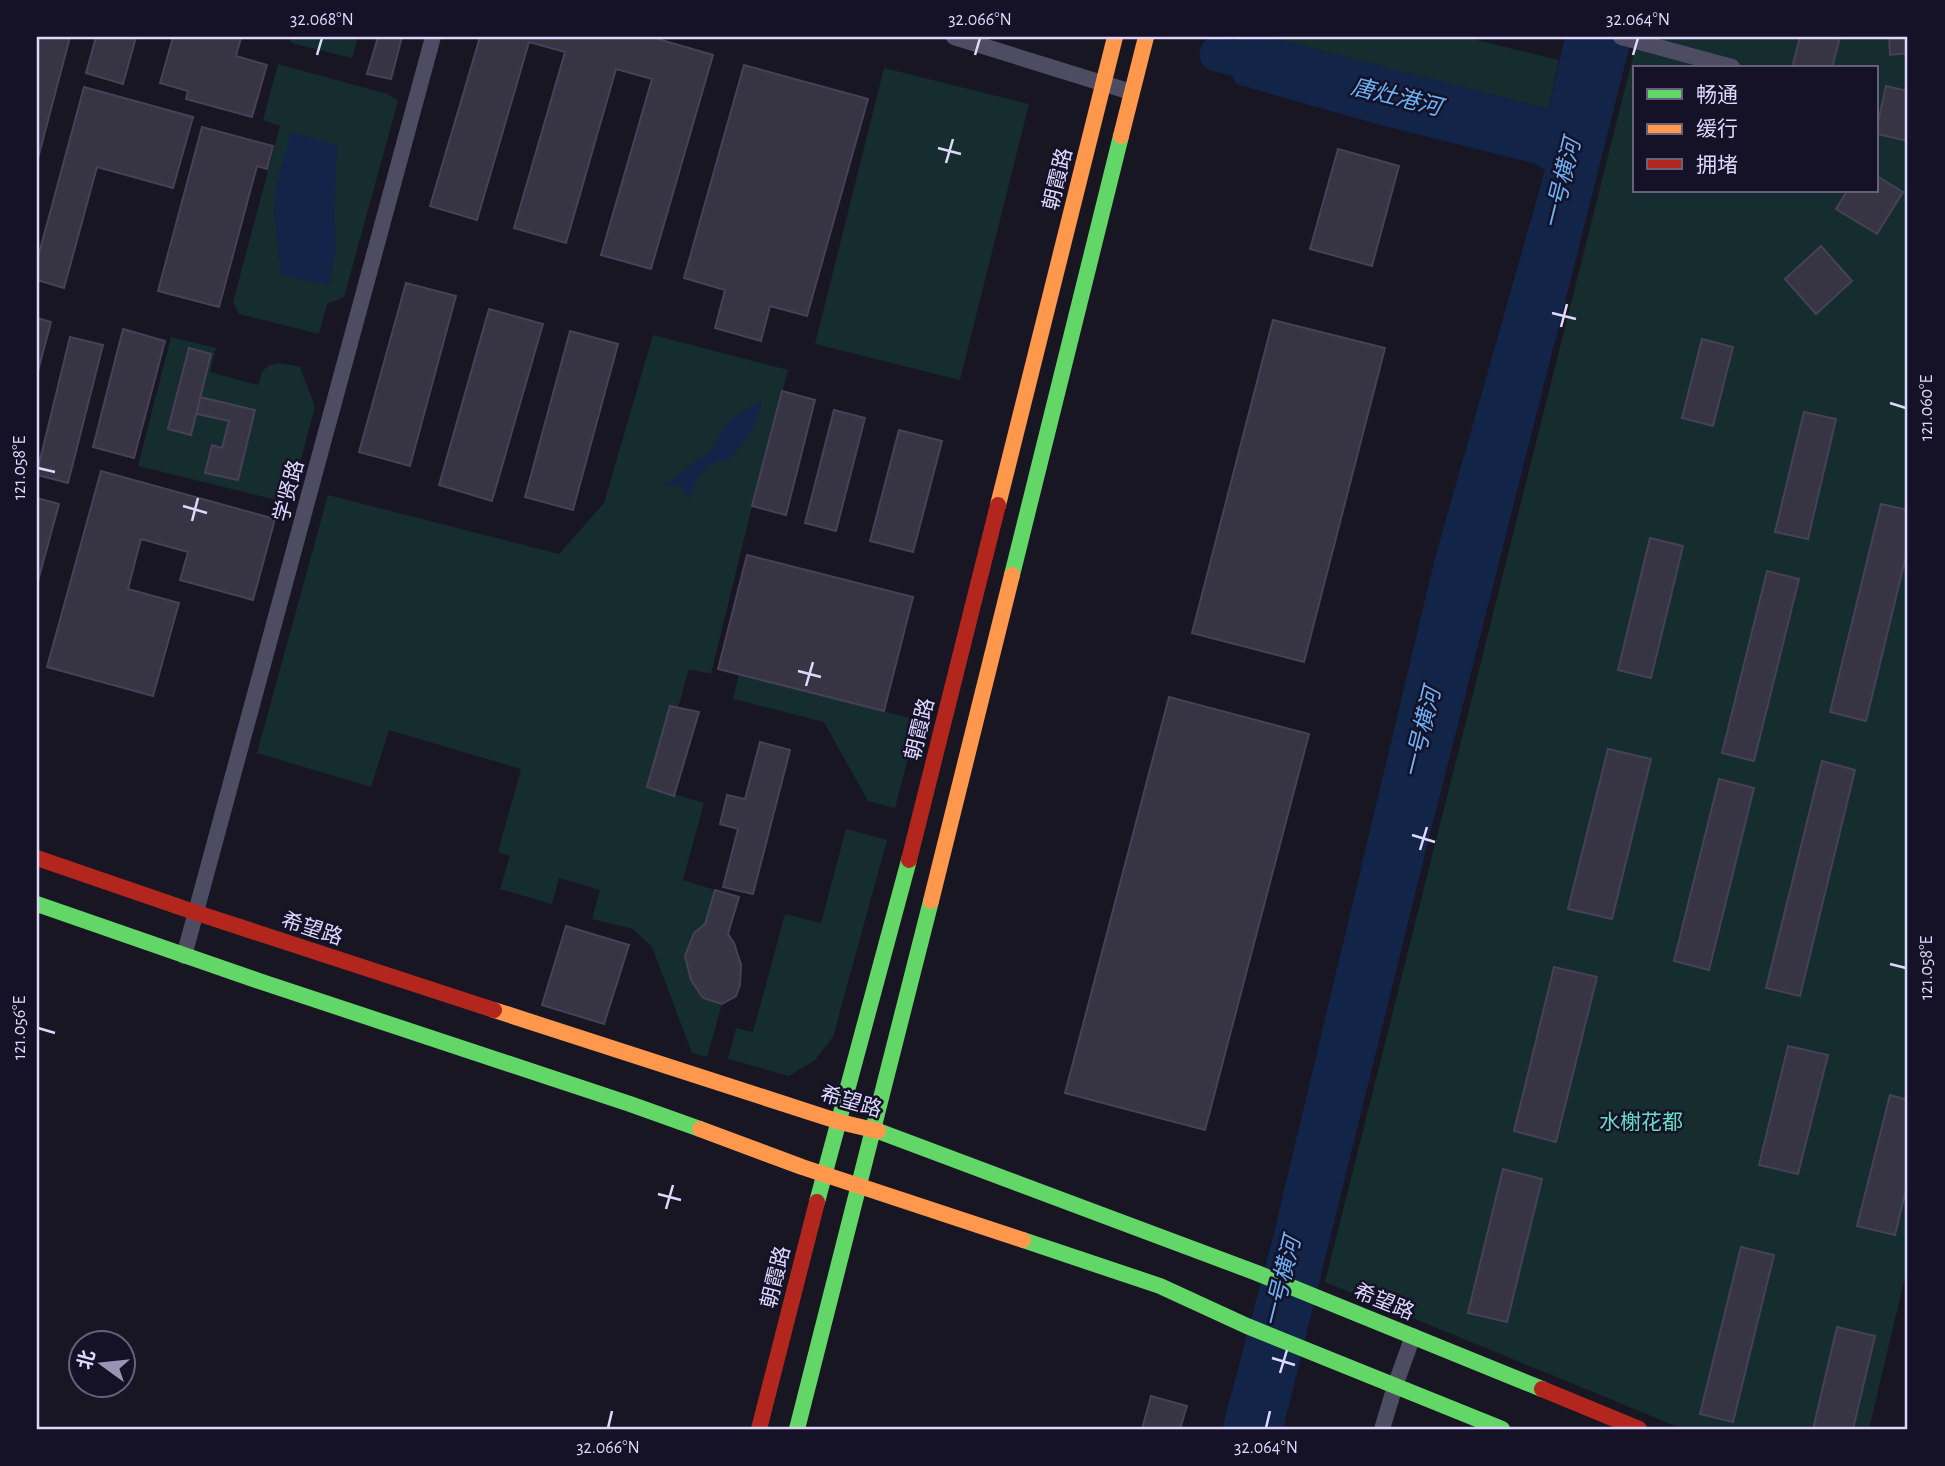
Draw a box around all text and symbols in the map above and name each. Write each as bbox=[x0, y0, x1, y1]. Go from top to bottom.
text: 32.068°N bbox=[290, 11, 354, 29]
text: 32.066°N bbox=[948, 11, 1012, 29]
text: 32.064°N bbox=[1606, 11, 1670, 29]
legend bbox=[1633, 66, 1878, 192]
water label: 唐灶港河 bbox=[1349, 74, 1448, 121]
text: 畅通 bbox=[1696, 84, 1738, 106]
text: 缓行 bbox=[1696, 118, 1738, 140]
water label: 一号横河 bbox=[1539, 132, 1586, 231]
street label: 朝霞路 bbox=[1039, 146, 1076, 212]
text: 拥堵 bbox=[1696, 154, 1738, 176]
text: 121.060°E bbox=[1918, 375, 1936, 441]
text: 121.058°E bbox=[11, 436, 29, 500]
street label: 学贤路 bbox=[270, 458, 307, 524]
water label: 一号横河 bbox=[1399, 681, 1446, 780]
street label: 朝霞路 bbox=[901, 696, 938, 762]
street label: 希望路 bbox=[279, 908, 346, 949]
text: 121.058°E bbox=[1918, 936, 1936, 1000]
text: 121.056°E bbox=[11, 996, 29, 1060]
street label: 希望路 bbox=[818, 1082, 884, 1121]
park label: 水榭花都 bbox=[1599, 1111, 1683, 1133]
water label: 一号横河 bbox=[1259, 1230, 1306, 1329]
street label: 朝霞路 bbox=[757, 1244, 794, 1310]
street label: 希望路 bbox=[1351, 1280, 1418, 1324]
north arrow bbox=[66, 1330, 136, 1400]
text: 北 bbox=[74, 1348, 99, 1372]
text: 32.066°N bbox=[576, 1439, 640, 1457]
text: 32.064°N bbox=[1234, 1439, 1298, 1457]

